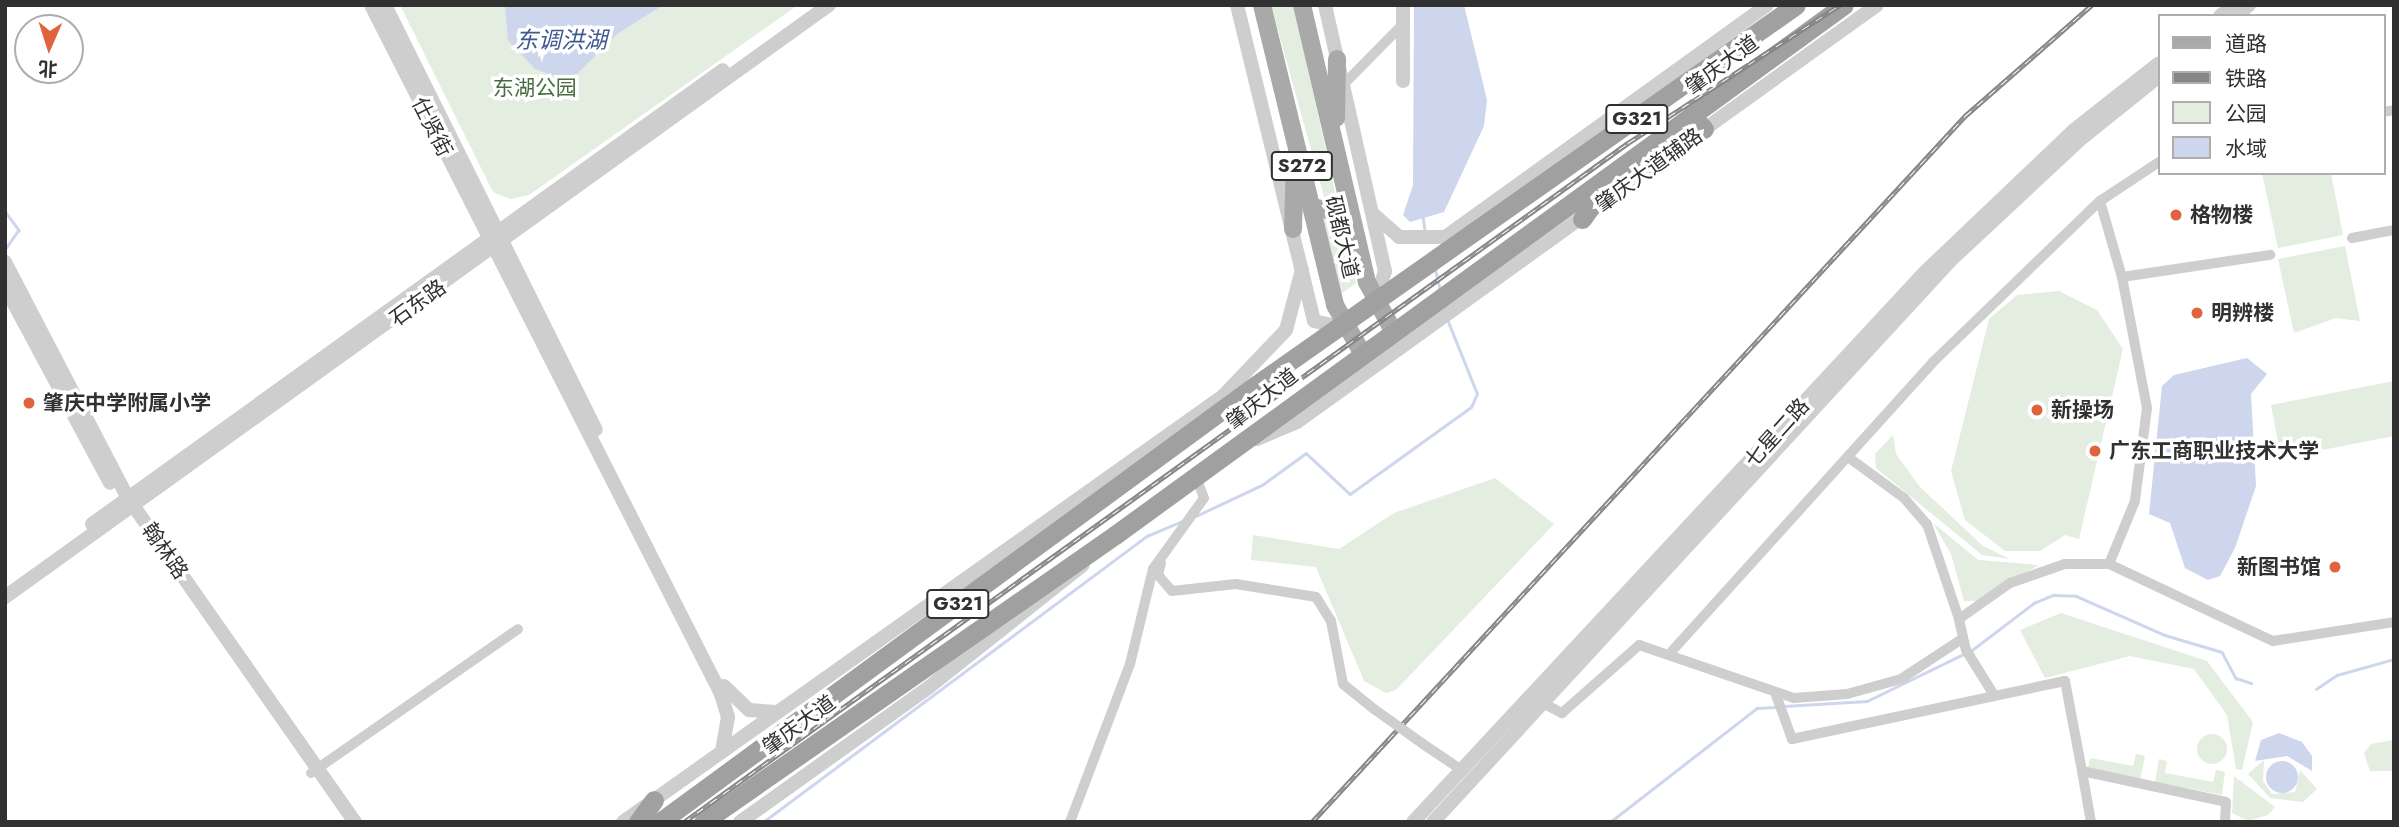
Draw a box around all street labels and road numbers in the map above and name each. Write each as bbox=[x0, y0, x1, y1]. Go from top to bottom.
street label: 肇庆大道 bbox=[1681, 30, 1763, 100]
street label: 仕贤街 bbox=[406, 93, 458, 161]
road number: G321 bbox=[1604, 104, 1670, 134]
street label: 肇庆大道辅路 bbox=[1591, 123, 1707, 217]
road number: S272 bbox=[1270, 150, 1334, 182]
street label: 砚都大道 bbox=[1320, 193, 1364, 281]
street label: 石东路 bbox=[385, 274, 451, 332]
street label: 肇庆大道 bbox=[1221, 363, 1303, 435]
street label: 七星二路 bbox=[1740, 393, 1814, 473]
street label: 翰林路 bbox=[137, 518, 193, 584]
road number: G321 bbox=[925, 589, 991, 620]
street label: 肇庆大道 bbox=[758, 690, 840, 760]

